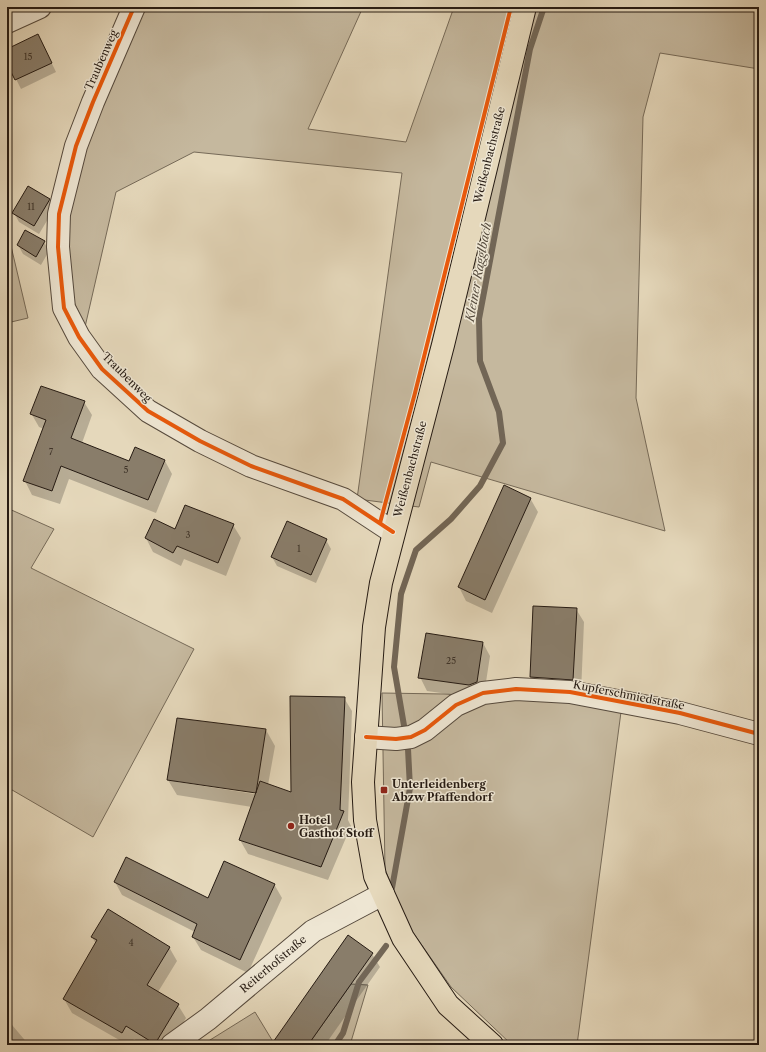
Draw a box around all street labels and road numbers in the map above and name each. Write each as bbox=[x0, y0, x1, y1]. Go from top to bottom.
street label: Traubenweg bbox=[81, 27, 121, 92]
street label: Weißenbachstraße bbox=[470, 105, 508, 206]
street label: Traubenweg bbox=[99, 349, 155, 405]
street label: Weißenbachstraße bbox=[390, 419, 430, 520]
street label: Kupferschmiedstraße bbox=[572, 677, 686, 713]
street label: Reiterhofstraße bbox=[237, 932, 309, 996]

